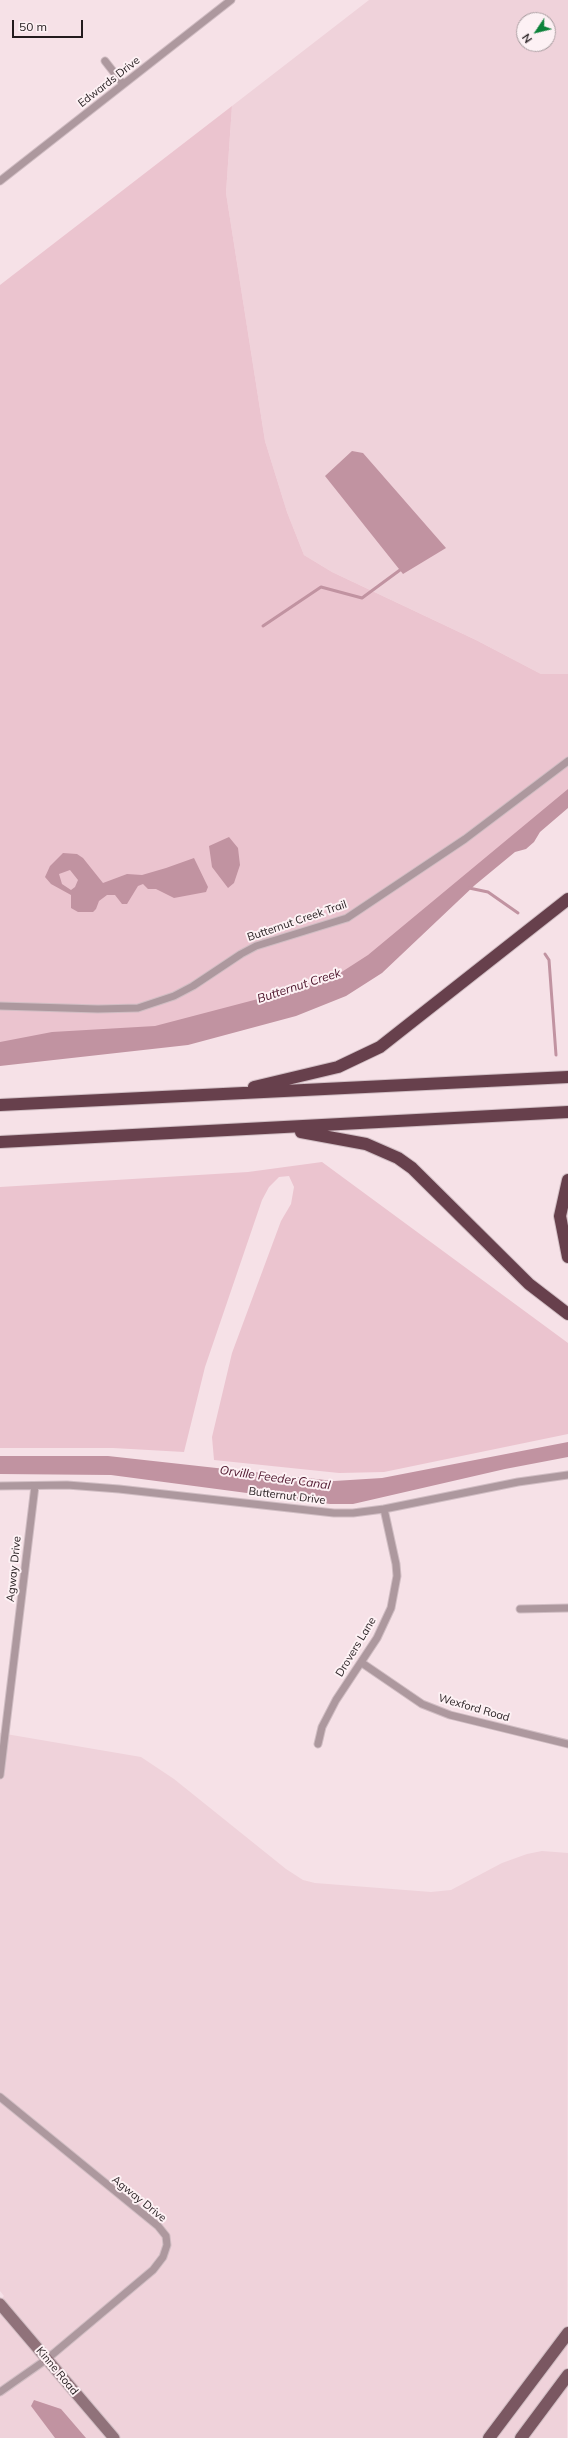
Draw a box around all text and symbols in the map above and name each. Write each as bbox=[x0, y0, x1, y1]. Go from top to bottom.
scale bar bbox=[14, 12, 85, 38]
north arrow bbox=[516, 12, 556, 52]
text: 50 m bbox=[19, 19, 47, 34]
text: N bbox=[519, 31, 535, 46]
street label: Edwards Drive bbox=[76, 54, 142, 110]
street label: Butternut Creek Trail bbox=[246, 898, 348, 944]
water label: Butternut Creek bbox=[255, 966, 343, 1006]
water label: Orville Feeder Canal bbox=[219, 1463, 331, 1493]
street label: Butternut Drive bbox=[248, 1485, 326, 1507]
street label: Agway Drive bbox=[4, 1536, 24, 1602]
street label: Drovers Lane bbox=[333, 1615, 379, 1679]
street label: Wexford Road bbox=[437, 1692, 511, 1724]
street label: Agway Drive bbox=[109, 2173, 169, 2225]
street label: Kinne Road bbox=[33, 2344, 81, 2398]

